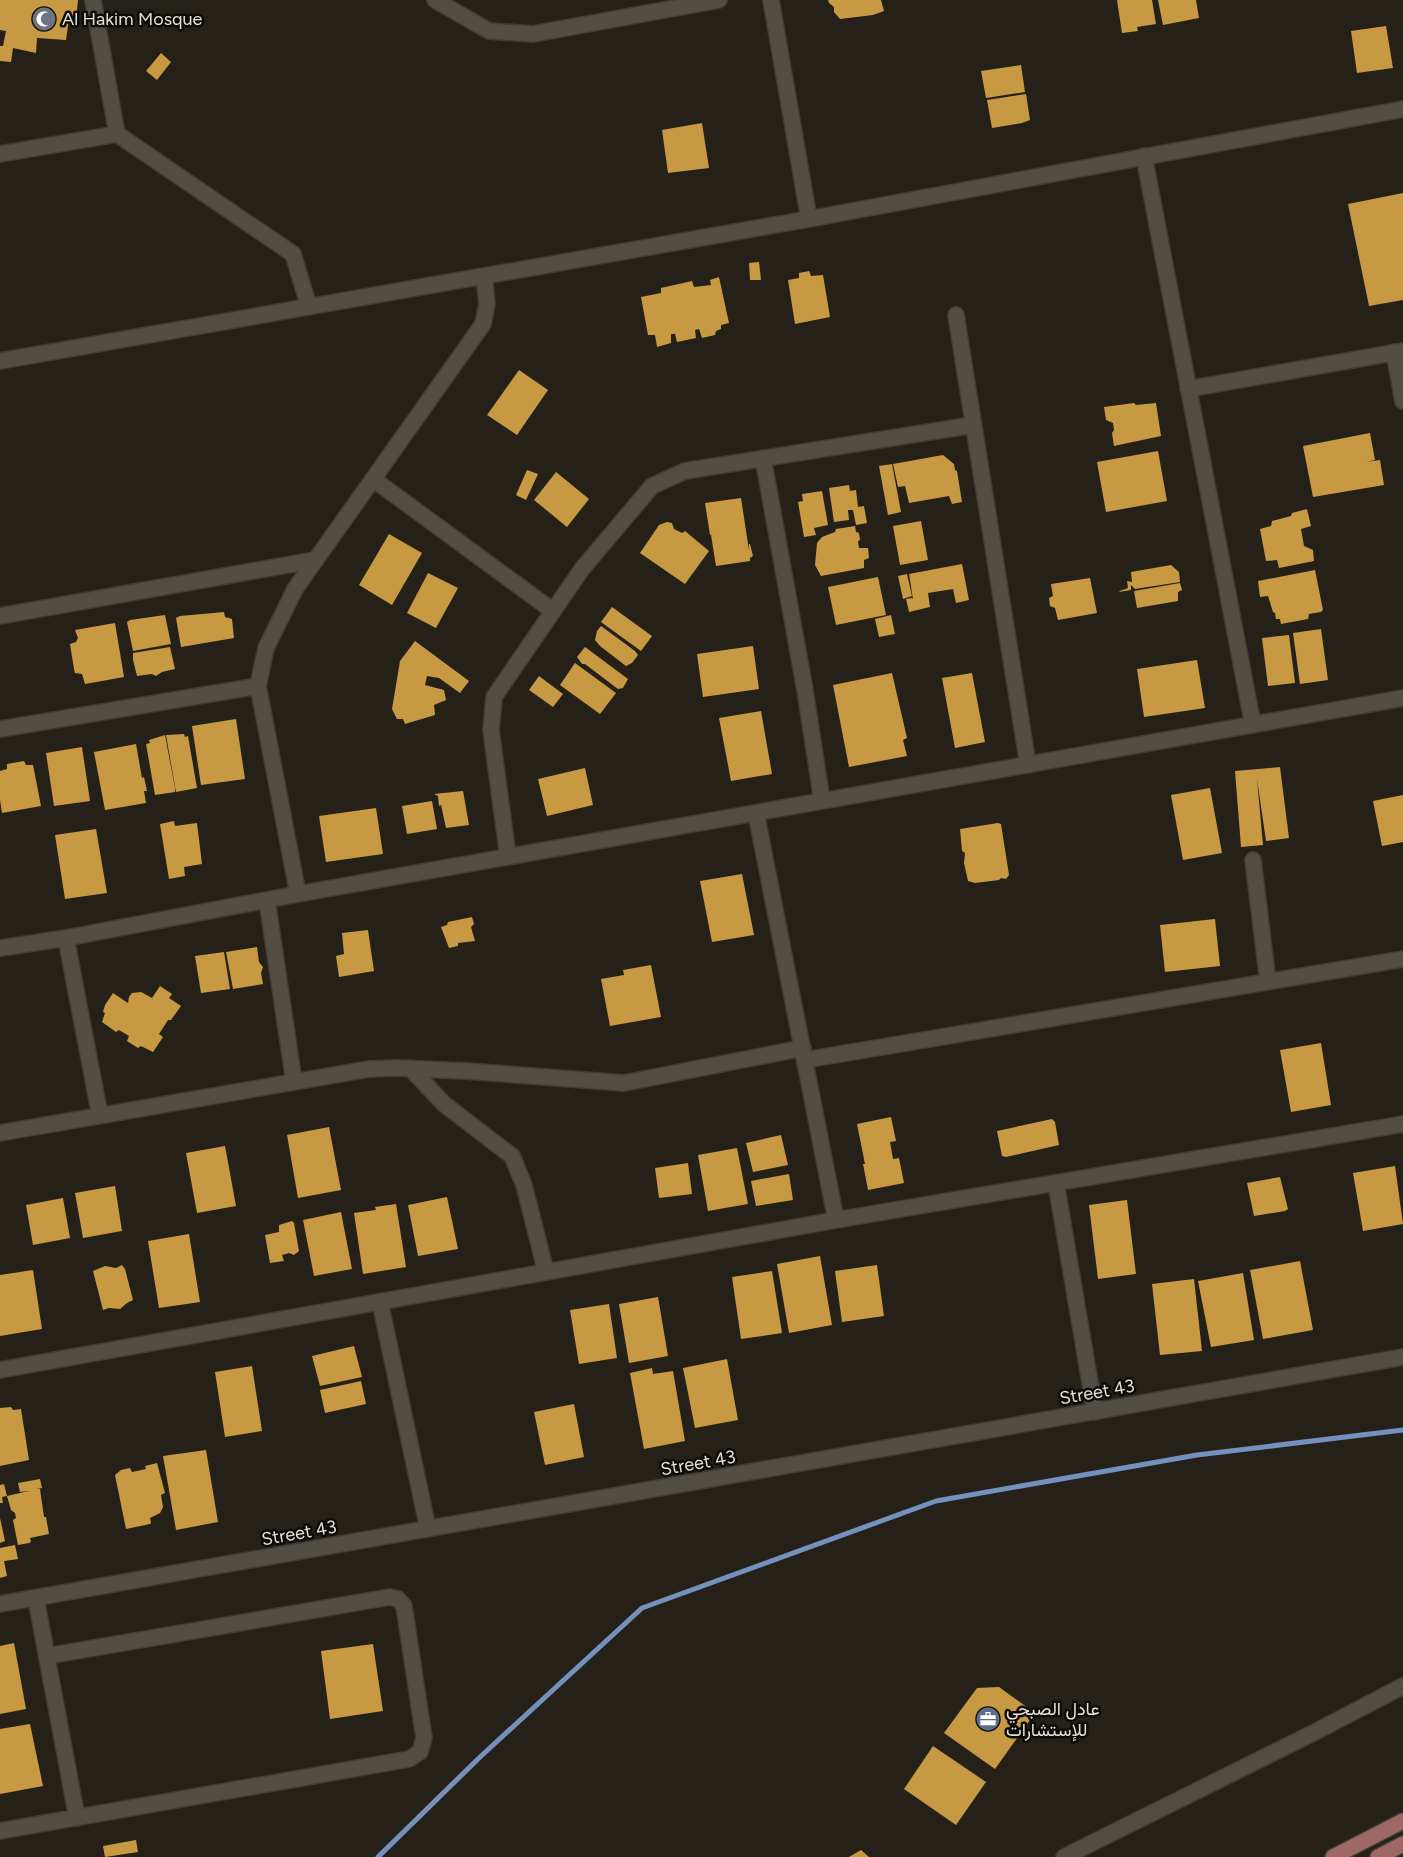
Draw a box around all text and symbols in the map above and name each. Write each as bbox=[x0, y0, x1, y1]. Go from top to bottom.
mosque icon: Al Hakim Mosque bbox=[31, 6, 57, 32]
place label: Al Hakim Mosque bbox=[62, 8, 202, 30]
street label: Street 43 bbox=[1058, 1375, 1136, 1409]
street label: Street 43 bbox=[659, 1446, 737, 1480]
street label: Street 43 bbox=[260, 1516, 338, 1550]
place label: عادل الصبحي للإستشارات bbox=[1006, 1698, 1100, 1742]
office icon: عادل الصبحي للإستشارات bbox=[975, 1706, 1001, 1732]

